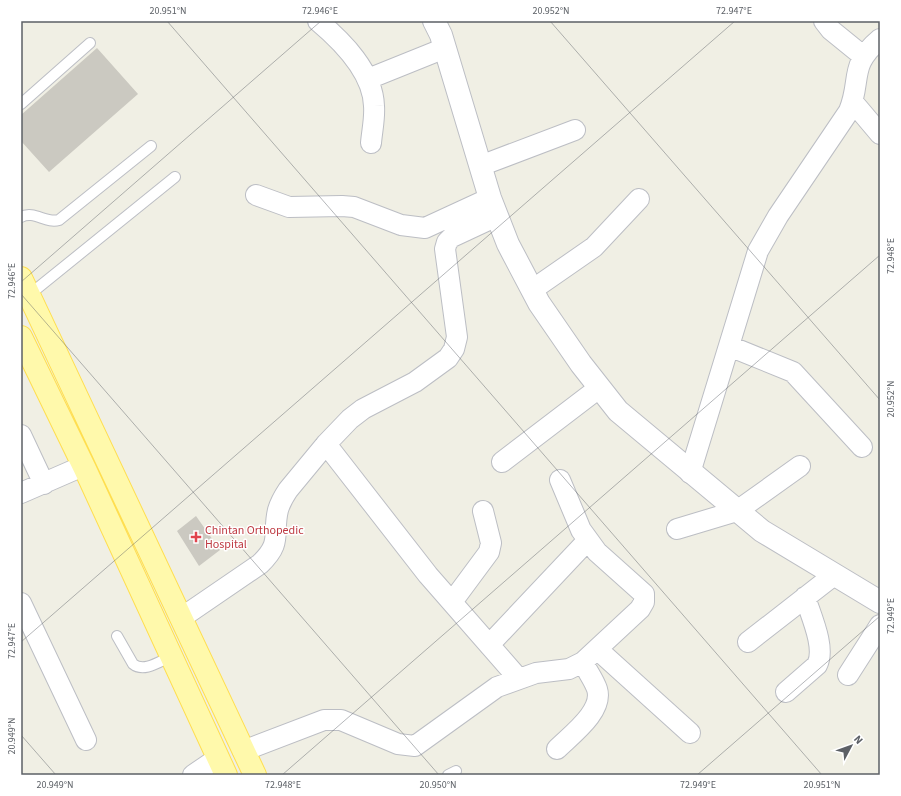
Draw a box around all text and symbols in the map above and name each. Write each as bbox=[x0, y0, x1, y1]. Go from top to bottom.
text: 20.951°N bbox=[149, 4, 187, 18]
text: 72.946°E bbox=[302, 4, 338, 18]
text: 20.952°N bbox=[532, 4, 570, 18]
text: 72.947°E bbox=[716, 4, 752, 18]
text: 72.948°E bbox=[884, 238, 898, 274]
text: 72.946°E bbox=[5, 263, 19, 299]
text: 20.952°N bbox=[884, 380, 898, 418]
place label: Chintan Orthopedic Hospital bbox=[205, 522, 304, 553]
marker: Chintan Orthopedic Hospital bbox=[190, 531, 202, 543]
text: 72.949°E bbox=[884, 598, 898, 634]
text: 72.947°E bbox=[5, 623, 19, 659]
text: 20.949°N bbox=[5, 717, 19, 755]
north arrow bbox=[831, 726, 871, 766]
text: N bbox=[850, 732, 866, 747]
text: 20.949°N bbox=[36, 778, 74, 792]
text: 72.948°E bbox=[265, 778, 301, 792]
text: 20.950°N bbox=[419, 778, 457, 792]
text: 72.949°E bbox=[680, 778, 716, 792]
text: 20.951°N bbox=[803, 778, 841, 792]

